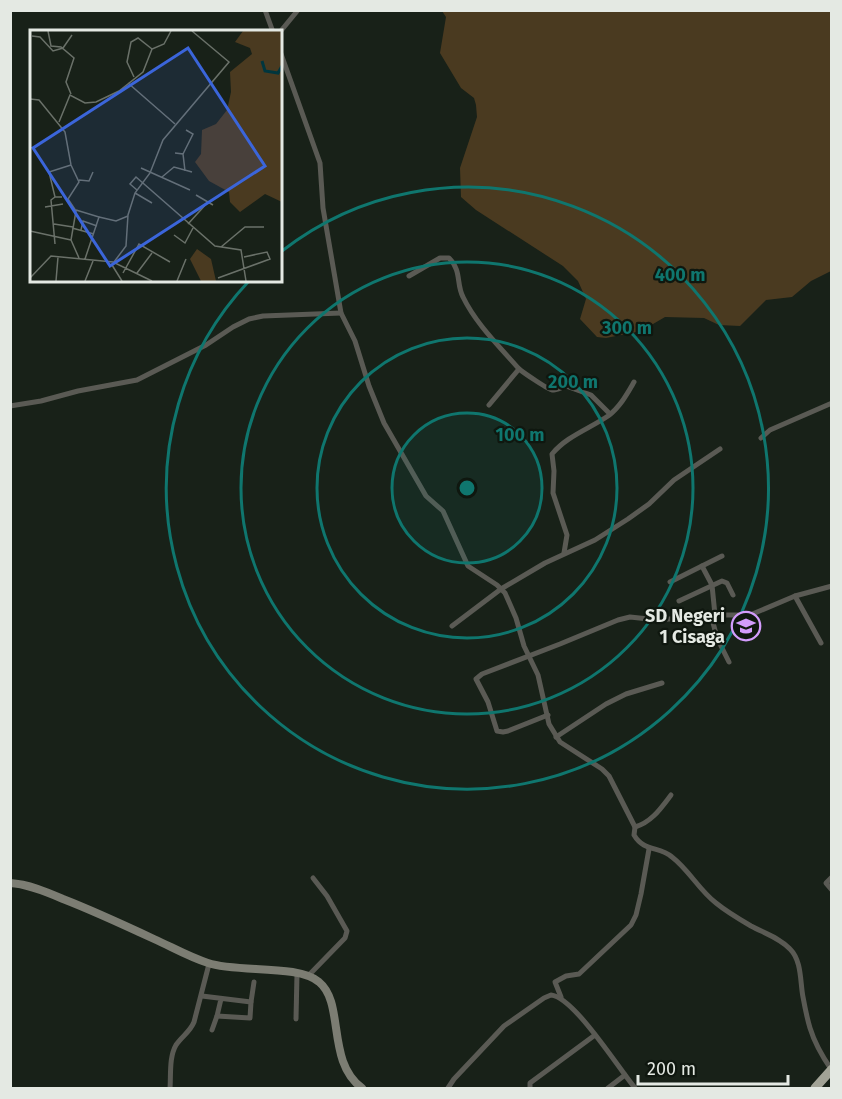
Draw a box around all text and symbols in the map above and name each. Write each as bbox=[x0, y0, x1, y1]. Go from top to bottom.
inset map bbox=[30, 30, 282, 282]
text: 400 m bbox=[655, 264, 705, 286]
text: 300 m bbox=[601, 317, 652, 339]
text: 200 m bbox=[548, 371, 598, 393]
text: 100 m bbox=[496, 424, 544, 446]
centre of rings bbox=[457, 478, 477, 498]
place label: SD Negeri 1 Cisaga bbox=[645, 605, 725, 648]
school or university icon: SD Negeri 1 Cisaga bbox=[730, 610, 762, 642]
scale bar bbox=[638, 1048, 788, 1086]
text: 200 m bbox=[647, 1058, 696, 1080]

